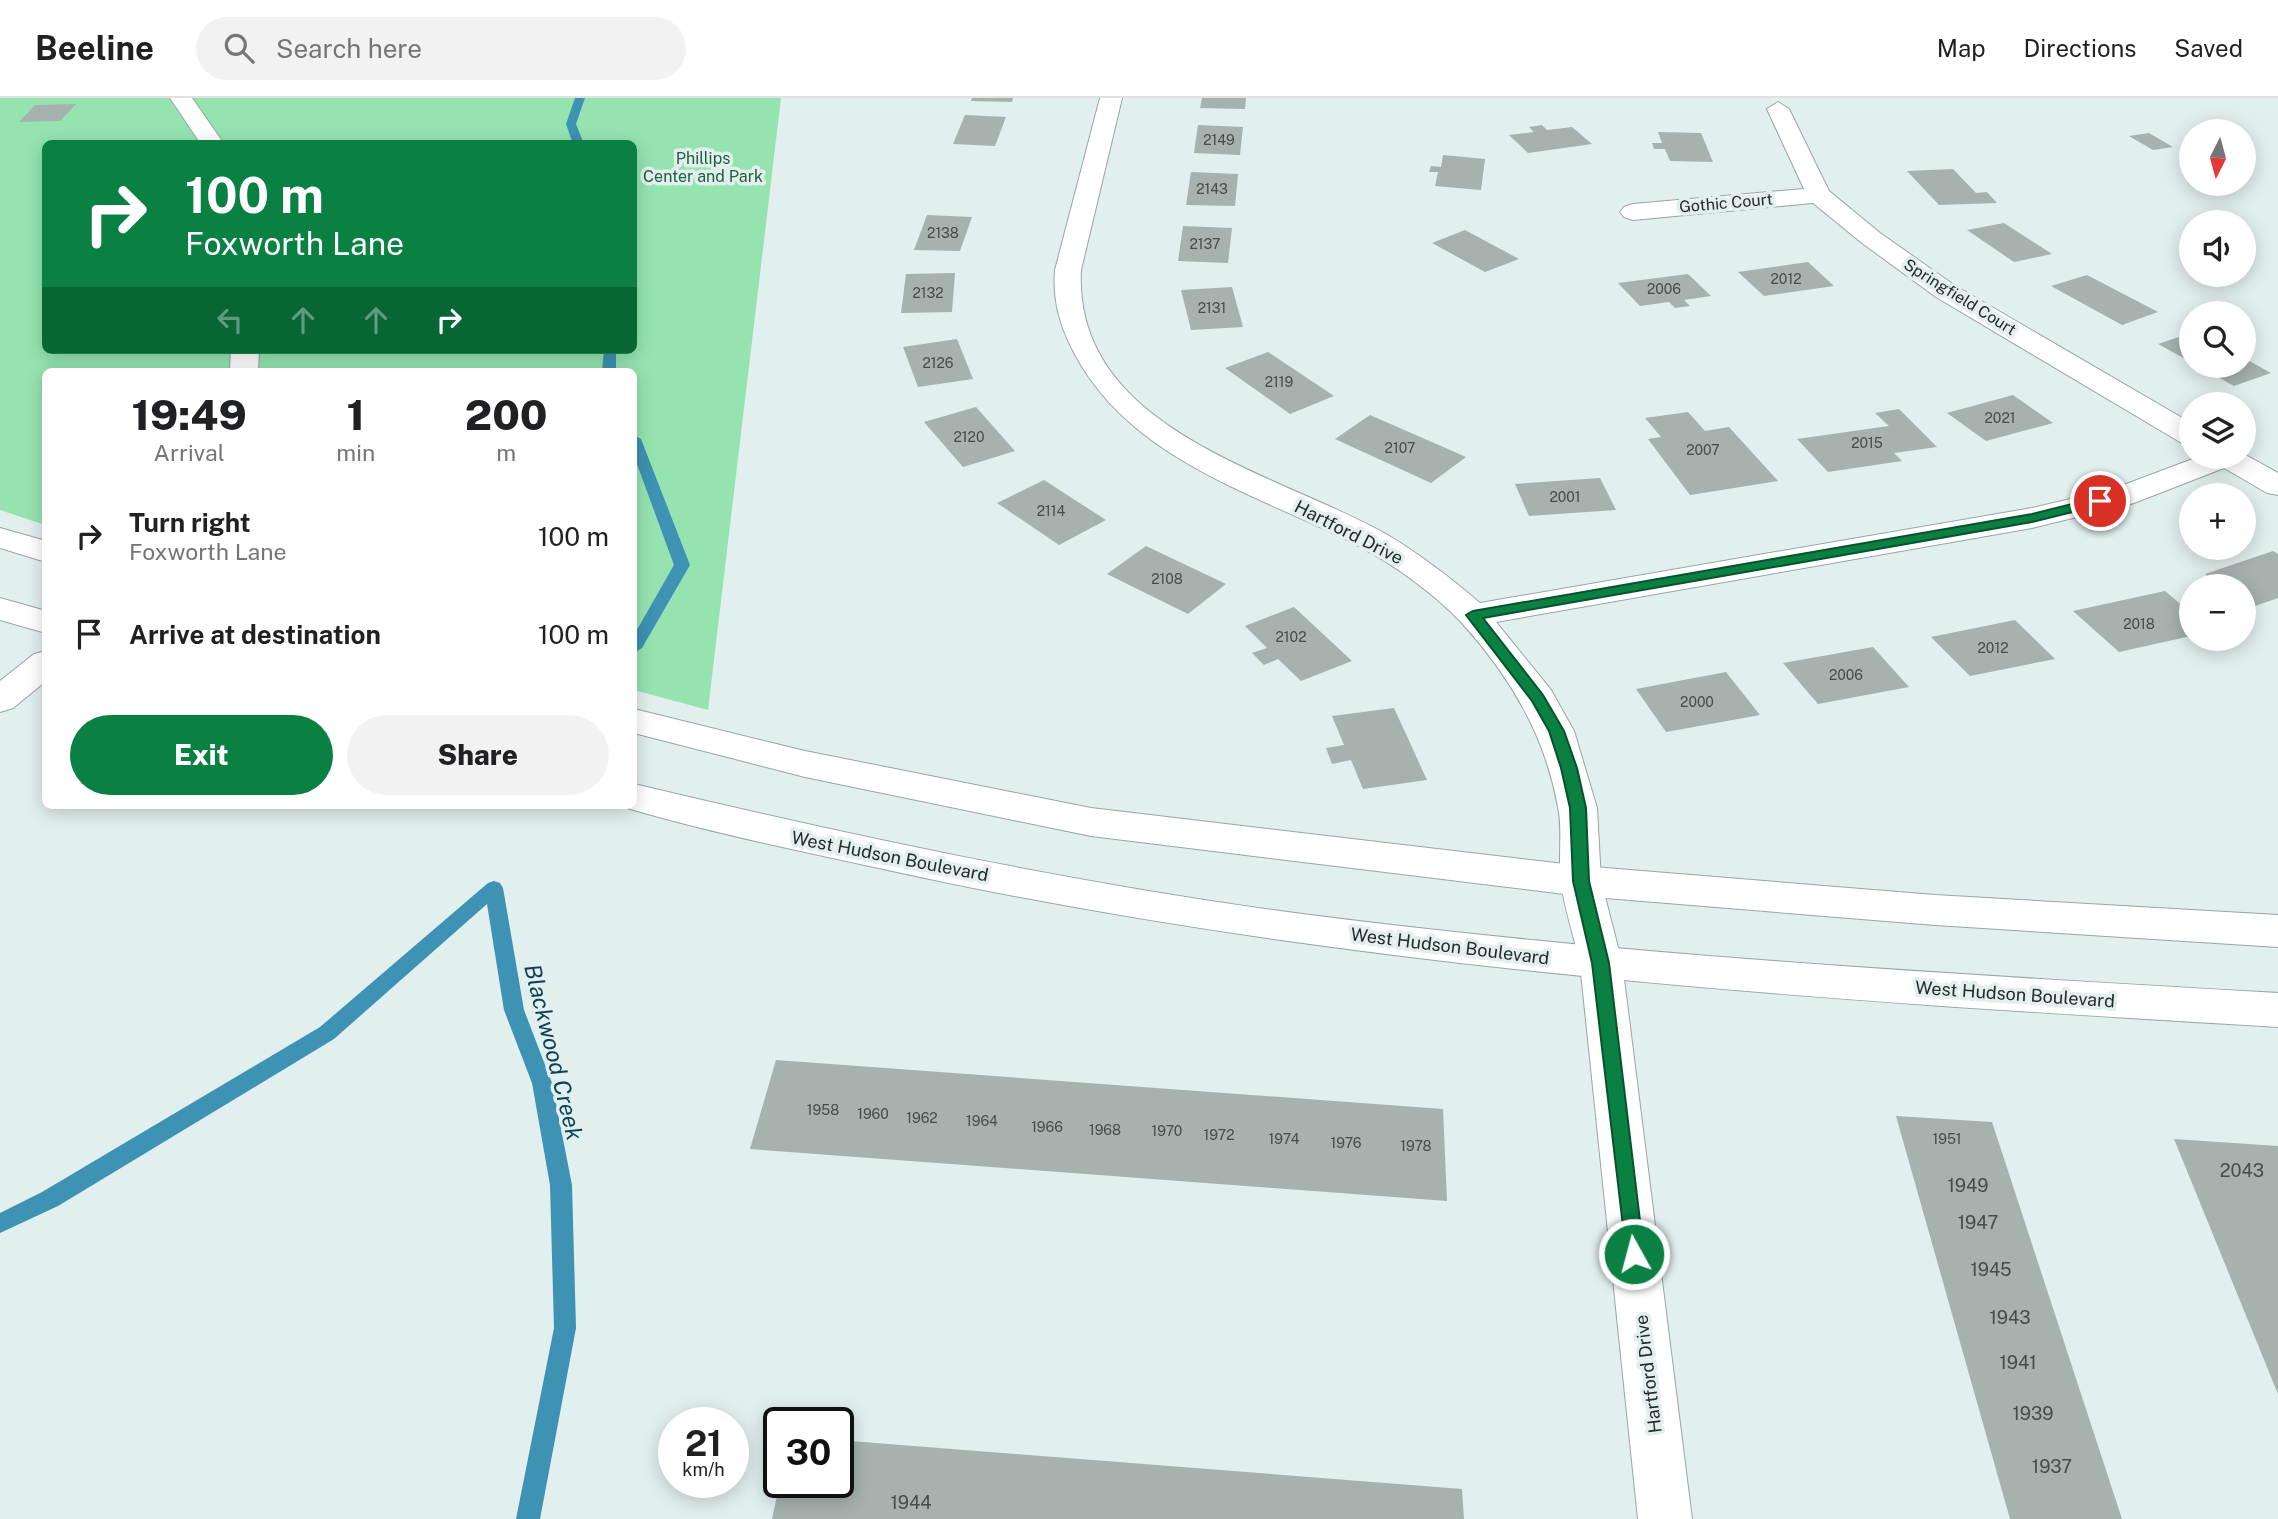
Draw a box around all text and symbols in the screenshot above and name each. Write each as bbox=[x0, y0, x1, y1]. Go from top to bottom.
search box bbox=[196, 17, 686, 80]
text: Beeline bbox=[35, 29, 154, 67]
icon: search bbox=[220, 29, 258, 67]
text: Search here bbox=[276, 33, 422, 64]
text: Map bbox=[1937, 34, 1986, 62]
text: Directions bbox=[2024, 34, 2136, 62]
text: Saved bbox=[2174, 34, 2243, 62]
north arrow bbox=[2179, 119, 2256, 196]
map controls bbox=[2179, 119, 2256, 651]
house number: 2149 bbox=[1203, 132, 1235, 148]
park label: Phillips Center and Park bbox=[643, 149, 763, 186]
text: 100 m bbox=[185, 166, 324, 224]
icon: right bbox=[70, 168, 161, 259]
house number: 2143 bbox=[1196, 181, 1228, 197]
street label: Gothic Court bbox=[1678, 189, 1774, 217]
button: sound bbox=[2179, 210, 2256, 287]
text: Foxworth Lane bbox=[185, 225, 404, 262]
house number: 2138 bbox=[927, 225, 959, 241]
house number: 2137 bbox=[1189, 236, 1221, 252]
street label: Springfield Court bbox=[1900, 255, 2020, 339]
house number: 2012 bbox=[1771, 271, 1801, 287]
house number: 2006 bbox=[1647, 281, 1681, 297]
house number: 2132 bbox=[912, 285, 944, 301]
house number: 2131 bbox=[1198, 300, 1226, 316]
icon: left bbox=[211, 301, 249, 339]
icon: ahead bbox=[284, 301, 322, 339]
icon: ahead bbox=[357, 301, 395, 339]
icon: right bbox=[430, 301, 468, 339]
button: search bbox=[2179, 301, 2256, 378]
house number: 2126 bbox=[922, 355, 954, 371]
house number: 2119 bbox=[1265, 374, 1293, 390]
text: 19:49 bbox=[131, 390, 247, 439]
text: 1 bbox=[347, 390, 365, 439]
text: 200 bbox=[465, 390, 548, 439]
button: layers bbox=[2179, 392, 2256, 469]
house number: 2021 bbox=[1985, 410, 2015, 426]
house number: 2120 bbox=[954, 429, 984, 445]
house number: 2015 bbox=[1851, 435, 1883, 451]
text: Arrival bbox=[154, 439, 225, 466]
text: min bbox=[336, 439, 375, 466]
text: m bbox=[496, 439, 516, 466]
house number: 2107 bbox=[1385, 440, 1415, 456]
house number: 2007 bbox=[1686, 442, 1720, 458]
pin bbox=[2070, 471, 2130, 531]
icon: arrive bbox=[2081, 482, 2119, 520]
button: + bbox=[2179, 483, 2256, 560]
house number: 2001 bbox=[1549, 489, 1581, 505]
street label: Hartford Drive bbox=[1291, 496, 1407, 568]
house number: 2114 bbox=[1037, 503, 1065, 519]
text: Turn right bbox=[129, 507, 251, 538]
icon: right bbox=[70, 517, 108, 555]
text: 100 m bbox=[538, 521, 609, 552]
text: Foxworth Lane bbox=[129, 538, 287, 565]
house number: 2108 bbox=[1151, 571, 1183, 587]
button: − bbox=[2179, 574, 2256, 651]
icon: arrive bbox=[70, 615, 108, 653]
house number: 2018 bbox=[2123, 616, 2155, 632]
text: Arrive at destination bbox=[129, 619, 381, 650]
text: 100 m bbox=[538, 619, 609, 650]
house number: 2102 bbox=[1276, 629, 1306, 645]
house number: 2012 bbox=[1978, 640, 2008, 656]
house number: 2006 bbox=[1829, 667, 1863, 683]
house number: 2000 bbox=[1680, 694, 1714, 710]
button: Exit bbox=[70, 715, 333, 795]
button: Share bbox=[347, 715, 609, 795]
street label: West Hudson Boulevard bbox=[790, 827, 990, 885]
street label: West Hudson Boulevard bbox=[1349, 923, 1551, 969]
water label: Blackwood Creek bbox=[519, 961, 589, 1143]
street label: West Hudson Boulevard bbox=[1914, 977, 2116, 1011]
house number: 1958 bbox=[807, 1102, 839, 1118]
house number: 1960 bbox=[857, 1106, 889, 1122]
house number: 1962 bbox=[906, 1110, 938, 1126]
house number: 1964 bbox=[966, 1113, 998, 1129]
house number: 1966 bbox=[1031, 1119, 1063, 1135]
house number: 1968 bbox=[1089, 1122, 1121, 1138]
house number: 1970 bbox=[1152, 1123, 1182, 1139]
house number: 1972 bbox=[1203, 1127, 1235, 1143]
house number: 1974 bbox=[1268, 1131, 1300, 1147]
house number: 1951 bbox=[1932, 1131, 1962, 1147]
house number: 1976 bbox=[1330, 1135, 1362, 1151]
house number: 1978 bbox=[1400, 1138, 1432, 1154]
house number: 2043 bbox=[2220, 1160, 2264, 1181]
house number: 1949 bbox=[1947, 1175, 1989, 1196]
house number: 1947 bbox=[1958, 1212, 1998, 1233]
position arrow bbox=[1597, 1217, 1671, 1291]
house number: 1945 bbox=[1970, 1259, 2012, 1280]
house number: 1943 bbox=[1989, 1307, 2031, 1328]
street label: Hartford Drive bbox=[1630, 1314, 1666, 1434]
house number: 1941 bbox=[1999, 1352, 2037, 1373]
house number: 1939 bbox=[2013, 1403, 2053, 1424]
speed limit sign: 30 bbox=[763, 1407, 854, 1498]
text: 21 bbox=[685, 1423, 722, 1464]
house number: 1937 bbox=[2032, 1456, 2072, 1477]
text: km/h bbox=[682, 1459, 725, 1480]
house number: 1944 bbox=[890, 1492, 932, 1513]

